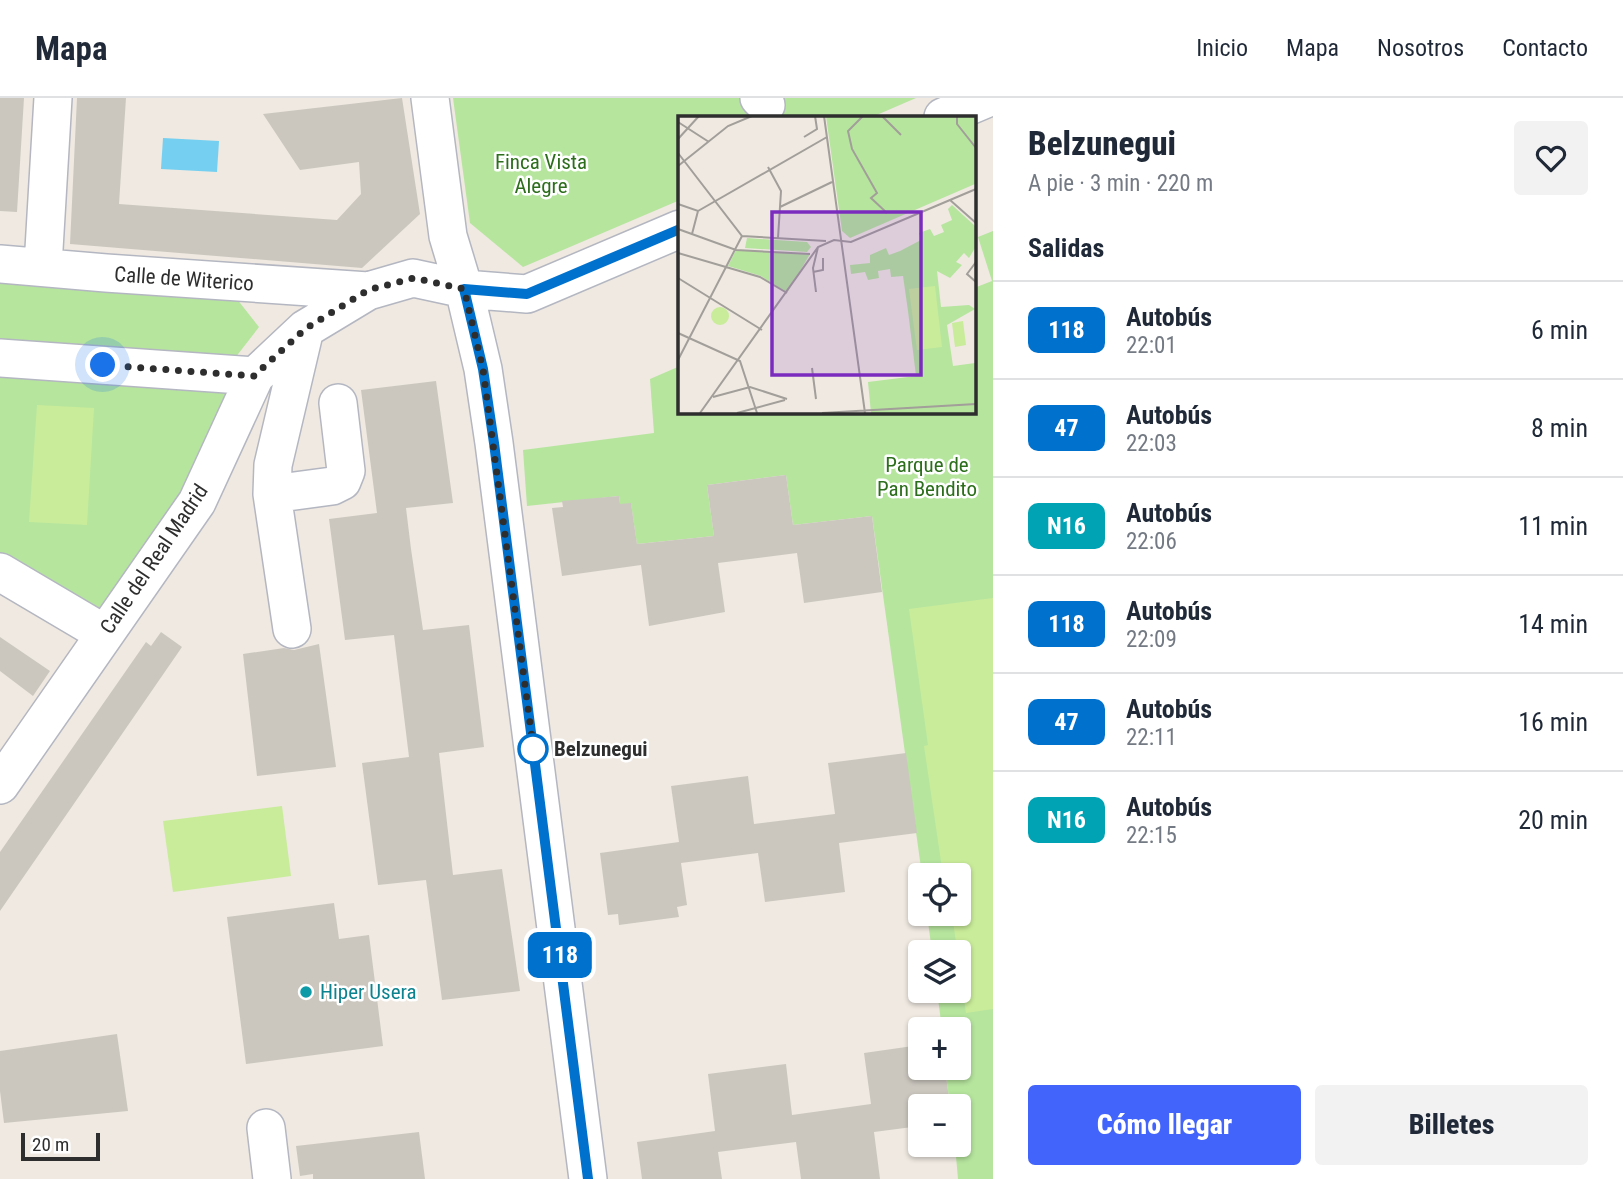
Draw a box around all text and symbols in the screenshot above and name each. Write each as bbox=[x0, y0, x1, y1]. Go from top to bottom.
text: Mapa bbox=[35, 29, 107, 68]
text: Inicio bbox=[1196, 34, 1248, 62]
text: Mapa bbox=[1286, 34, 1339, 62]
text: Nosotros bbox=[1377, 34, 1464, 62]
text: Contacto bbox=[1502, 34, 1588, 62]
inset map bbox=[678, 116, 976, 413]
button: heart bbox=[1514, 121, 1588, 195]
text: Belzunegui bbox=[1028, 124, 1176, 163]
park label: Finca Vista Alegre bbox=[495, 150, 587, 198]
text: A pie · 3 min · 220 m bbox=[1028, 170, 1213, 197]
text: Salidas bbox=[1028, 233, 1104, 263]
street label: Calle de Witerico bbox=[113, 262, 255, 296]
text: Autobús bbox=[1126, 302, 1212, 332]
text: 6 min bbox=[1531, 315, 1588, 345]
text: 118 bbox=[1048, 316, 1085, 344]
text: 22:01 bbox=[1126, 332, 1177, 359]
your location bbox=[85, 347, 120, 382]
text: Autobús bbox=[1126, 400, 1212, 430]
text: 8 min bbox=[1531, 413, 1588, 443]
text: 47 bbox=[1054, 414, 1079, 442]
text: 22:03 bbox=[1126, 430, 1177, 457]
park label: Parque de Pan Bendito bbox=[877, 453, 977, 501]
street label: Calle del Real Madrid bbox=[95, 480, 213, 638]
text: Autobús bbox=[1126, 498, 1212, 528]
text: 11 min bbox=[1518, 511, 1588, 541]
text: N16 bbox=[1047, 512, 1086, 540]
text: 22:06 bbox=[1126, 528, 1177, 555]
text: Autobús bbox=[1126, 596, 1212, 626]
text: 14 min bbox=[1518, 609, 1588, 639]
text: 118 bbox=[1048, 610, 1085, 638]
text: 22:09 bbox=[1126, 626, 1177, 653]
text: Autobús bbox=[1126, 694, 1212, 724]
text: 16 min bbox=[1518, 707, 1588, 737]
text: 47 bbox=[1054, 708, 1079, 736]
text: 22:11 bbox=[1126, 724, 1177, 751]
marker: Belzunegui bbox=[518, 734, 548, 764]
place label: Belzunegui bbox=[554, 737, 648, 761]
text: Autobús bbox=[1126, 792, 1212, 822]
text: 20 min bbox=[1518, 805, 1588, 835]
text: N16 bbox=[1047, 806, 1086, 834]
text: 22:15 bbox=[1126, 822, 1177, 849]
map controls bbox=[908, 863, 971, 1157]
button: locate bbox=[908, 863, 971, 926]
line badge: 118 bbox=[520, 932, 600, 978]
button: layers bbox=[908, 940, 971, 1003]
text: 118 bbox=[542, 941, 578, 969]
place label: Hiper Usera bbox=[320, 980, 417, 1004]
marker: Hiper Usera bbox=[298, 984, 314, 1000]
button: + bbox=[908, 1017, 971, 1080]
button: Cómo llegar bbox=[1028, 1085, 1301, 1165]
button: Billetes bbox=[1315, 1085, 1588, 1165]
button: − bbox=[908, 1094, 971, 1157]
scale bar bbox=[21, 1130, 100, 1162]
text: 20 m bbox=[32, 1133, 69, 1156]

